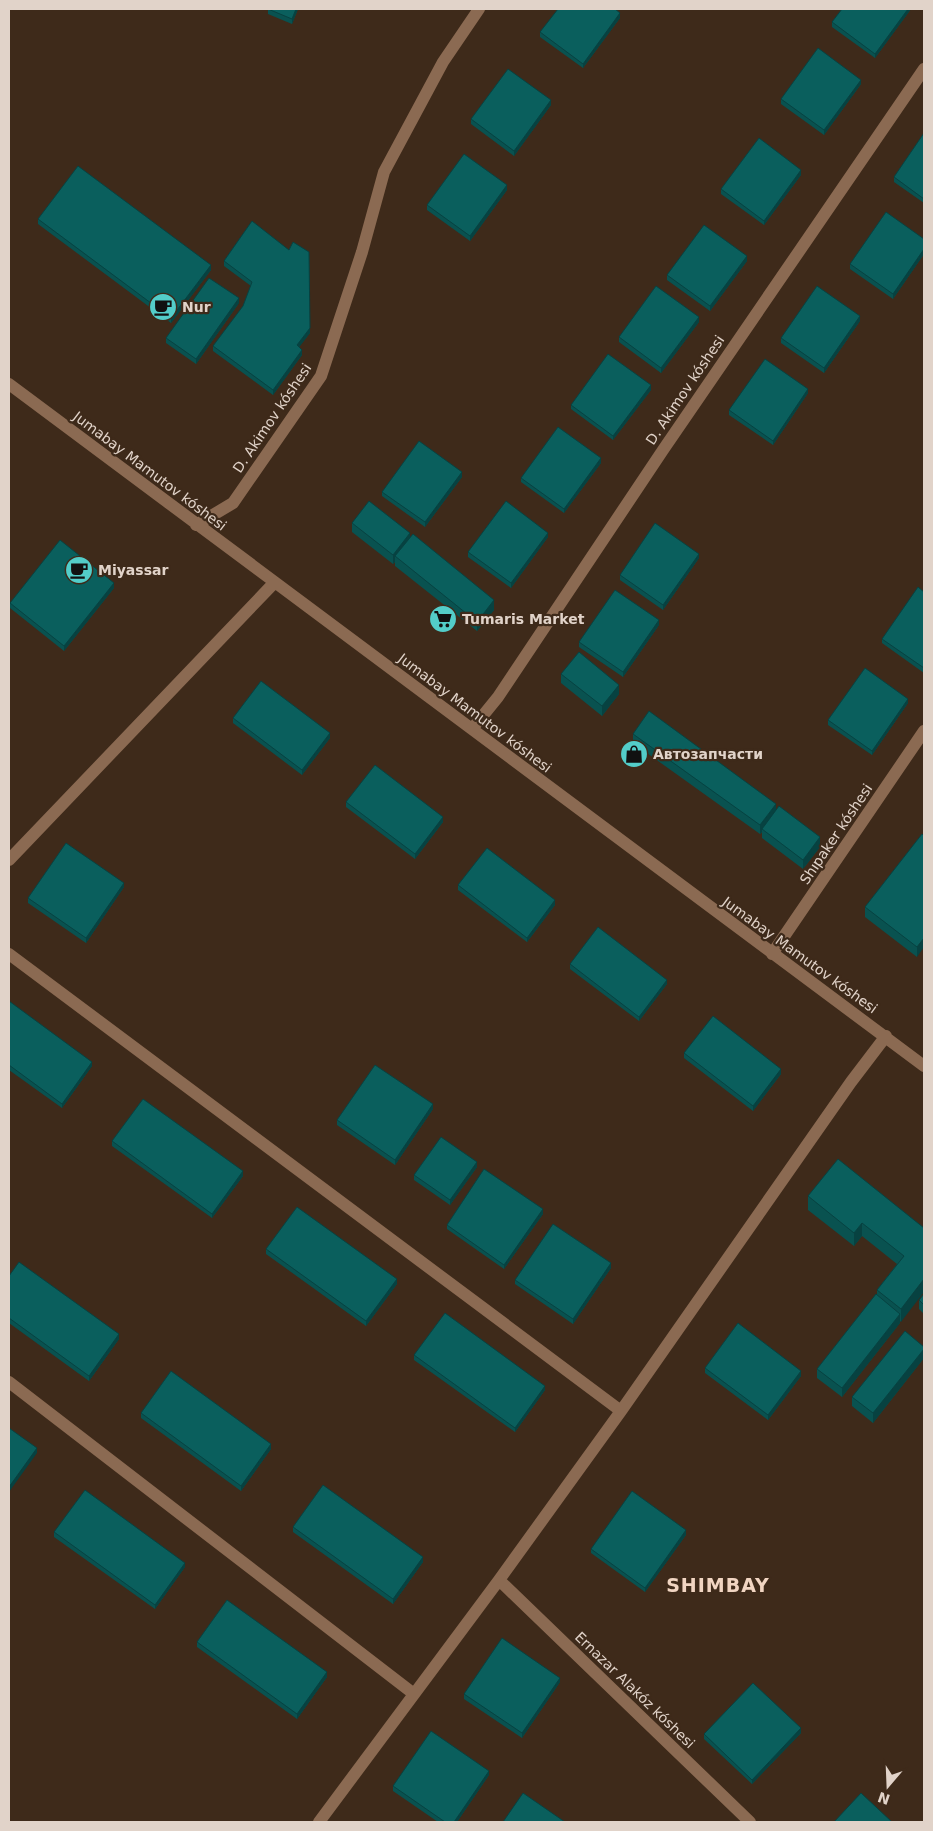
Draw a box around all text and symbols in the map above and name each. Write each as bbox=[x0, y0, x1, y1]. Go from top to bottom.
cafe icon: Nur bbox=[148, 292, 178, 322]
place label: Nur bbox=[182, 299, 211, 315]
street label: D. Akimov kóshesi bbox=[642, 332, 728, 448]
street label: D. Akimov kóshesi bbox=[229, 360, 315, 476]
street label: Jumabay Mamutov kóshesi bbox=[70, 408, 230, 534]
cafe icon: Miyassar bbox=[64, 555, 94, 585]
place label: Miyassar bbox=[98, 562, 168, 578]
supermarket icon: Tumaris Market bbox=[428, 604, 458, 634]
place label: Tumaris Market bbox=[462, 611, 585, 627]
street label: Jumabay Mamutov kóshesi bbox=[395, 650, 555, 776]
shop icon: Автозапчасти bbox=[619, 739, 649, 769]
place label: Автозапчасти bbox=[653, 746, 763, 762]
street label: Shıpaker kóshesi bbox=[796, 781, 876, 887]
street label: Jumabay Mamutov kóshesi bbox=[719, 893, 881, 1017]
district label: SHIMBAY bbox=[666, 1574, 770, 1596]
street label: Ernazar Alakóz kóshesi bbox=[572, 1629, 698, 1751]
north arrow bbox=[863, 1761, 913, 1811]
text: N bbox=[876, 1789, 892, 1808]

